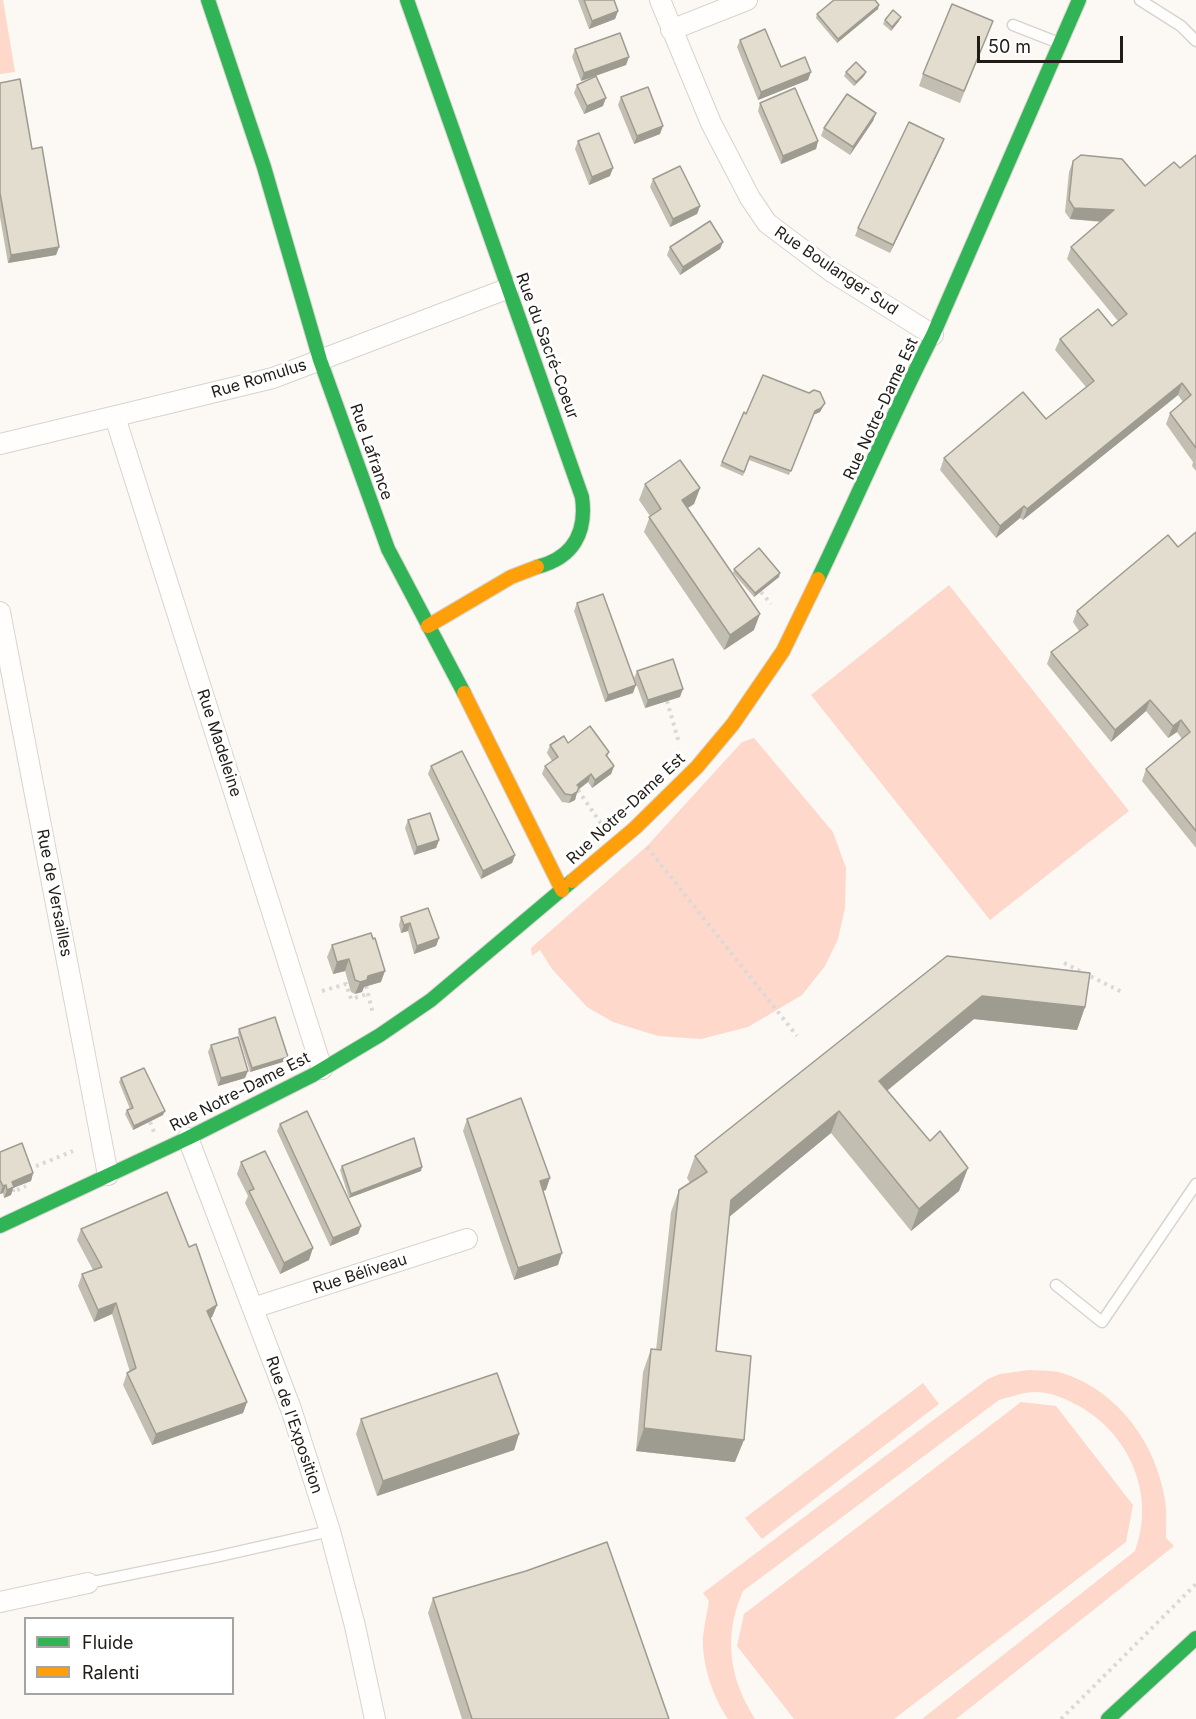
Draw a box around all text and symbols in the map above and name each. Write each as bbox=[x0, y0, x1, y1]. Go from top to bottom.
scale bar bbox=[980, 24, 1126, 62]
text: 50 m bbox=[988, 36, 1031, 57]
street label: Rue Boulanger Sud bbox=[771, 223, 901, 319]
street label: Rue du Sacré-Coeur bbox=[512, 270, 582, 422]
street label: Rue Notre-Dame Est bbox=[840, 335, 922, 483]
street label: Rue Romulus bbox=[209, 355, 309, 403]
street label: Rue Lafrance bbox=[346, 401, 396, 503]
street label: Rue Madeleine bbox=[193, 687, 245, 799]
street label: Rue Notre-Dame Est bbox=[563, 749, 689, 869]
street label: Rue de Versailles bbox=[32, 828, 76, 958]
street label: Rue Notre-Dame Est bbox=[167, 1048, 313, 1136]
street label: Rue Béliveau bbox=[311, 1250, 409, 1298]
street label: Rue de l'Exposition bbox=[261, 1354, 327, 1496]
legend bbox=[24, 1617, 234, 1695]
text: Fluide bbox=[82, 1632, 134, 1653]
text: Ralenti bbox=[82, 1662, 139, 1683]

